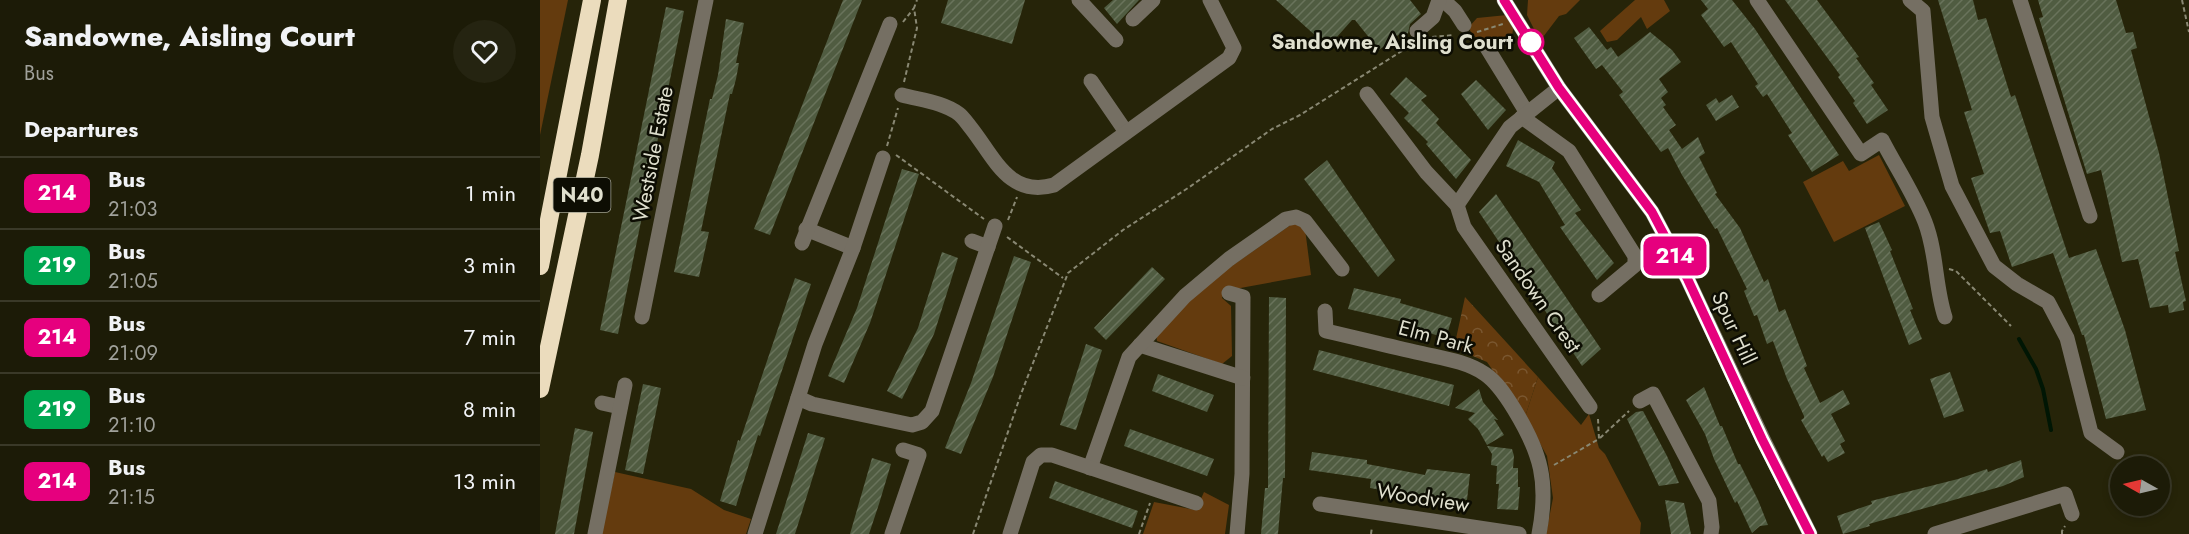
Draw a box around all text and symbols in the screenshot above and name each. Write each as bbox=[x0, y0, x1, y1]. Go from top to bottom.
text: Sandowne, Aisling Court bbox=[24, 16, 355, 57]
button: heart bbox=[453, 20, 516, 83]
place label: Sandowne, Aisling Court bbox=[1271, 27, 1513, 57]
marker: Sandowne, Aisling Court bbox=[1518, 29, 1544, 55]
text: Bus bbox=[24, 59, 54, 88]
street label: Westside Estate bbox=[625, 84, 681, 224]
text: Departures bbox=[24, 113, 138, 145]
text: Bus bbox=[108, 163, 145, 195]
text: 1 min bbox=[465, 177, 516, 209]
text: 214 bbox=[37, 178, 77, 208]
road number: N40 bbox=[554, 178, 610, 212]
text: 21:03 bbox=[108, 195, 157, 224]
street label: Sandown Crest bbox=[1488, 233, 1588, 359]
text: Bus bbox=[108, 235, 145, 267]
line badge: 214 bbox=[1640, 236, 1710, 276]
text: 214 bbox=[1655, 241, 1695, 271]
text: 3 min bbox=[463, 249, 516, 281]
text: 219 bbox=[38, 250, 76, 280]
text: 21:05 bbox=[108, 267, 158, 296]
street label: Spur Hill bbox=[1704, 286, 1764, 370]
text: Bus bbox=[108, 307, 145, 339]
street label: Elm Park bbox=[1395, 313, 1478, 362]
text: 7 min bbox=[463, 321, 516, 353]
text: 214 bbox=[37, 322, 77, 352]
text: 21:09 bbox=[108, 339, 158, 368]
text: Bus bbox=[108, 379, 145, 411]
text: 8 min bbox=[463, 393, 516, 425]
text: 219 bbox=[38, 394, 76, 424]
text: 21:10 bbox=[108, 411, 155, 440]
text: Bus bbox=[108, 451, 145, 483]
north arrow bbox=[2110, 456, 2170, 516]
map controls bbox=[2110, 456, 2170, 516]
text: 13 min bbox=[453, 465, 516, 497]
text: 214 bbox=[37, 466, 77, 496]
street label: Woodview bbox=[1374, 476, 1472, 520]
text: 21:15 bbox=[108, 483, 155, 512]

